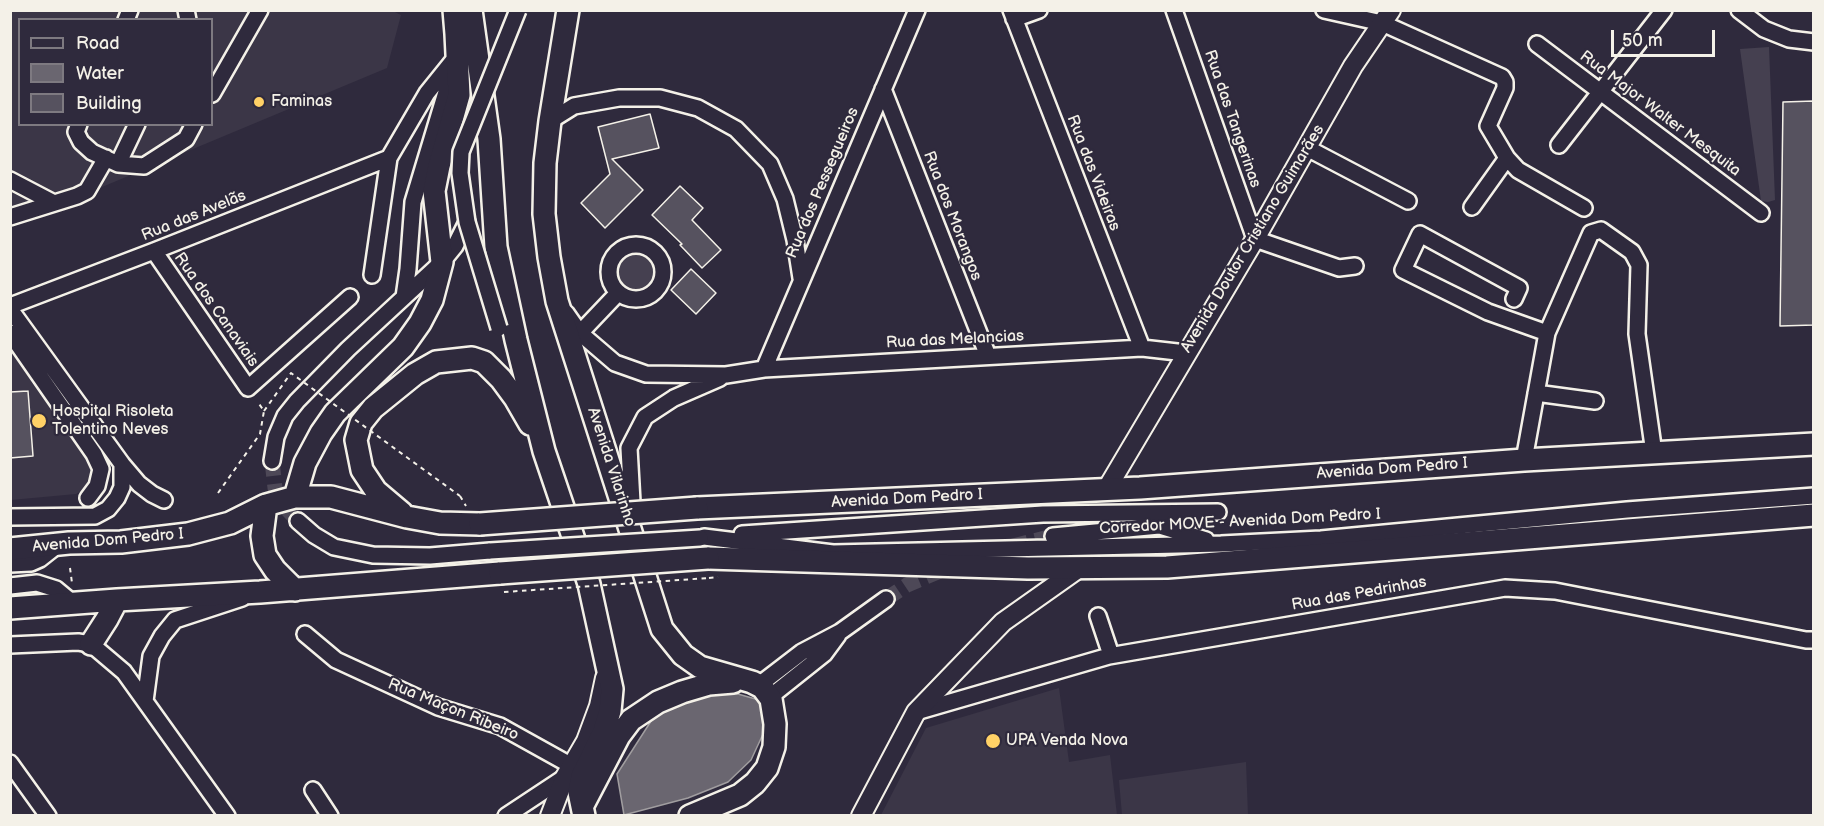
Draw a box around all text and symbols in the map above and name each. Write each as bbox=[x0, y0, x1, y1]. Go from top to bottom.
legend bbox=[18, 18, 213, 126]
scale bar bbox=[1614, 18, 1718, 56]
text: 50 m bbox=[1622, 30, 1663, 51]
text: Road bbox=[76, 33, 120, 54]
street label: Rua Major Walter Mesquita bbox=[1576, 47, 1744, 181]
street label: Rua das Tangerinas bbox=[1199, 48, 1265, 190]
text: Water bbox=[76, 63, 124, 84]
place label: Faminas bbox=[271, 92, 332, 112]
text: Building bbox=[76, 93, 142, 114]
marker: Faminas bbox=[252, 95, 266, 109]
street label: Rua dos Pessegueiros bbox=[782, 105, 864, 261]
street label: Rua das Videiras bbox=[1062, 112, 1124, 234]
street label: Avenida Doutor Cristiano Guimarães bbox=[1177, 122, 1329, 356]
street label: Rua dos Morangos bbox=[919, 149, 985, 283]
street label: Rua das Avelãs bbox=[139, 186, 249, 246]
street label: Rua dos Canaviais bbox=[169, 249, 263, 371]
street label: Rua das Melancias bbox=[885, 327, 1025, 353]
place label: Hospital Risoleta Tolentino Neves bbox=[52, 402, 174, 440]
street label: Avenida Vilarinho bbox=[583, 405, 639, 529]
marker: Hospital Risoleta Tolentino Neves bbox=[30, 412, 48, 430]
street label: Avenida Dom Pedro I bbox=[1316, 454, 1468, 484]
street label: Avenida Dom Pedro I bbox=[831, 485, 983, 513]
street label: Corredor MOVE - Avenida Dom Pedro I bbox=[1099, 505, 1381, 539]
street label: Avenida Dom Pedro I bbox=[32, 525, 184, 557]
street label: Rua das Pedrinhas bbox=[1290, 573, 1428, 615]
street label: Rua Maçon Ribeiro bbox=[385, 675, 521, 745]
place label: UPA Venda Nova bbox=[1006, 731, 1128, 751]
marker: UPA Venda Nova bbox=[984, 732, 1002, 750]

